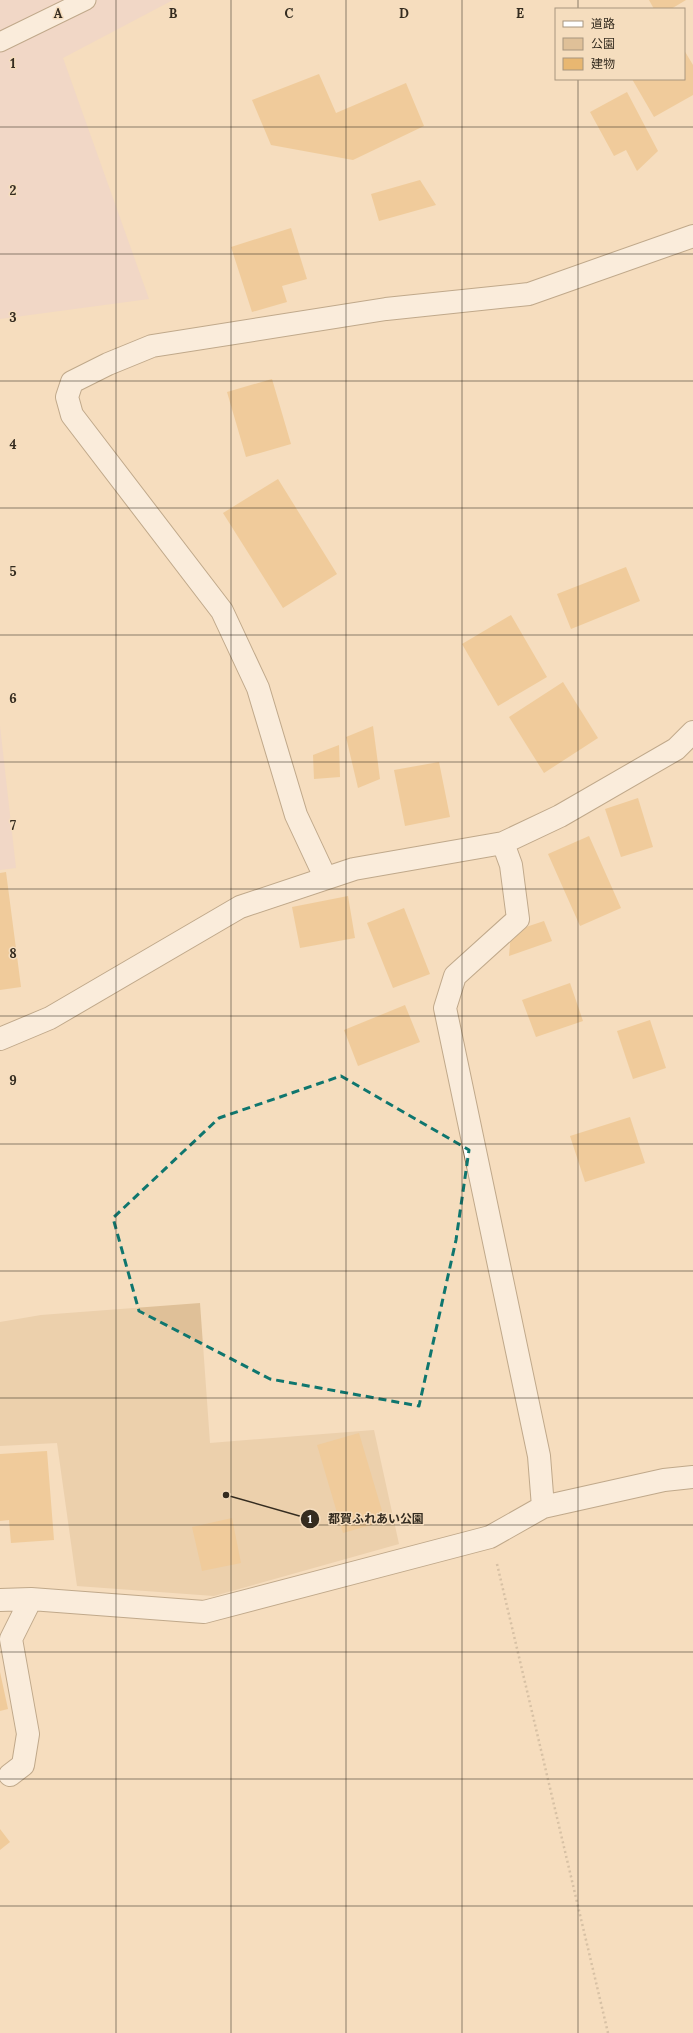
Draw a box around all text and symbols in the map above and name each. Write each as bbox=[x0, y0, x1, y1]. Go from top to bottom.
text: A bbox=[54, 5, 63, 22]
text: B bbox=[169, 5, 178, 22]
text: C bbox=[285, 5, 294, 22]
text: D bbox=[399, 5, 409, 22]
text: E bbox=[516, 5, 524, 22]
legend bbox=[555, 8, 685, 80]
text: 道路 bbox=[591, 16, 615, 31]
text: 公園 bbox=[591, 36, 615, 51]
text: 1 bbox=[10, 55, 16, 72]
text: 建物 bbox=[591, 56, 615, 71]
text: 2 bbox=[10, 182, 17, 199]
text: 3 bbox=[9, 309, 17, 326]
text: 4 bbox=[9, 436, 17, 453]
text: 5 bbox=[9, 563, 17, 580]
text: 6 bbox=[9, 690, 17, 707]
text: 7 bbox=[10, 817, 16, 834]
text: 8 bbox=[9, 945, 17, 962]
text: 9 bbox=[9, 1072, 17, 1089]
callout: 都賀ふれあい公園 bbox=[300, 1507, 432, 1531]
text: 1 bbox=[308, 1511, 313, 1526]
text: 都賀ふれあい公園 bbox=[328, 1511, 424, 1526]

